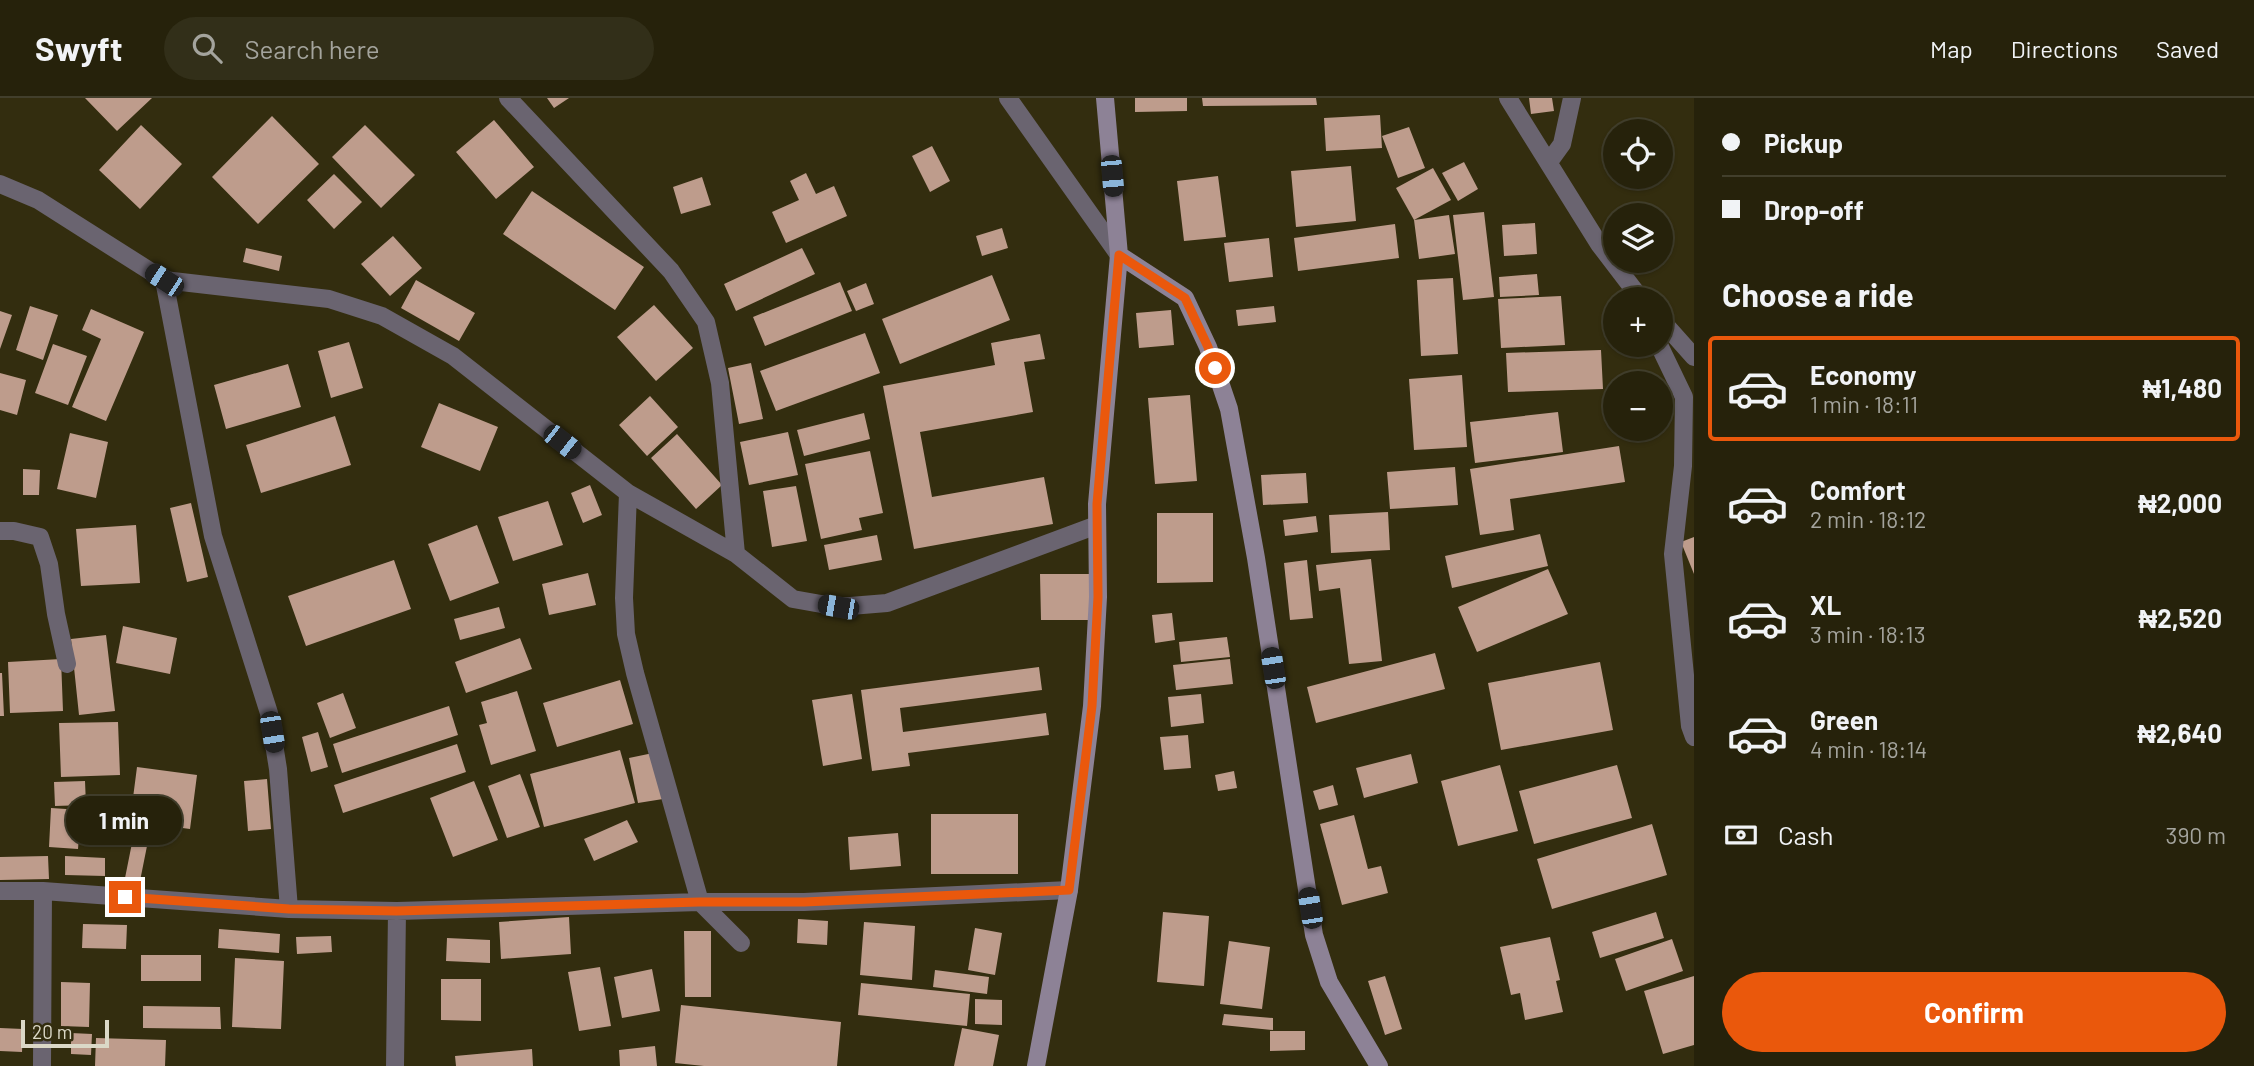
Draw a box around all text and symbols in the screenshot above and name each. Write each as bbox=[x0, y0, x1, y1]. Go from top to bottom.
search box bbox=[164, 17, 654, 80]
text: Swyft bbox=[35, 28, 122, 68]
icon: search bbox=[188, 29, 226, 67]
text: Search here bbox=[244, 33, 380, 64]
text: Map bbox=[1930, 34, 1973, 63]
text: Directions bbox=[2011, 34, 2118, 63]
text: Saved bbox=[2156, 34, 2219, 63]
map controls bbox=[1603, 119, 1673, 441]
button: locate bbox=[1603, 119, 1673, 189]
text: Pickup bbox=[1764, 127, 1843, 158]
car bbox=[1100, 154, 1125, 198]
text: Drop-off bbox=[1764, 194, 1864, 225]
button: layers bbox=[1603, 203, 1673, 273]
car bbox=[141, 260, 188, 300]
text: Choose a ride bbox=[1722, 275, 1914, 313]
button: + bbox=[1603, 287, 1673, 357]
route start bbox=[1199, 352, 1231, 384]
icon: car bbox=[1726, 357, 1789, 420]
text: Economy bbox=[1810, 359, 1916, 390]
button: − bbox=[1603, 371, 1673, 441]
text: ₦1,480 bbox=[2143, 372, 2222, 403]
text: 1 min · 18:11 bbox=[1810, 390, 1918, 418]
car bbox=[539, 421, 586, 463]
icon: car bbox=[1726, 472, 1789, 535]
text: Comfort bbox=[1810, 474, 1906, 505]
text: ₦2,000 bbox=[2138, 487, 2222, 518]
text: 2 min · 18:12 bbox=[1810, 505, 1926, 533]
icon: car bbox=[1726, 587, 1789, 650]
text: XL bbox=[1810, 589, 1841, 620]
car bbox=[816, 593, 861, 621]
text: ₦2,520 bbox=[2138, 602, 2222, 633]
text: 3 min · 18:13 bbox=[1810, 620, 1925, 648]
car bbox=[1260, 646, 1287, 690]
icon: car bbox=[1726, 702, 1789, 765]
text: Green bbox=[1810, 704, 1878, 735]
car bbox=[259, 710, 286, 754]
text: ₦2,640 bbox=[2137, 717, 2222, 748]
text: 4 min · 18:14 bbox=[1810, 735, 1927, 763]
callout: 1 min bbox=[67, 796, 183, 844]
text: 1 min bbox=[99, 806, 149, 834]
icon: cash bbox=[1722, 816, 1760, 854]
text: Cash bbox=[1778, 819, 1833, 850]
text: 390 m bbox=[2166, 821, 2226, 849]
route end bbox=[109, 881, 141, 913]
car bbox=[1297, 886, 1324, 930]
button: Confirm bbox=[1722, 972, 2226, 1052]
scale bar bbox=[21, 1017, 108, 1049]
text: 20 m bbox=[32, 1020, 72, 1043]

